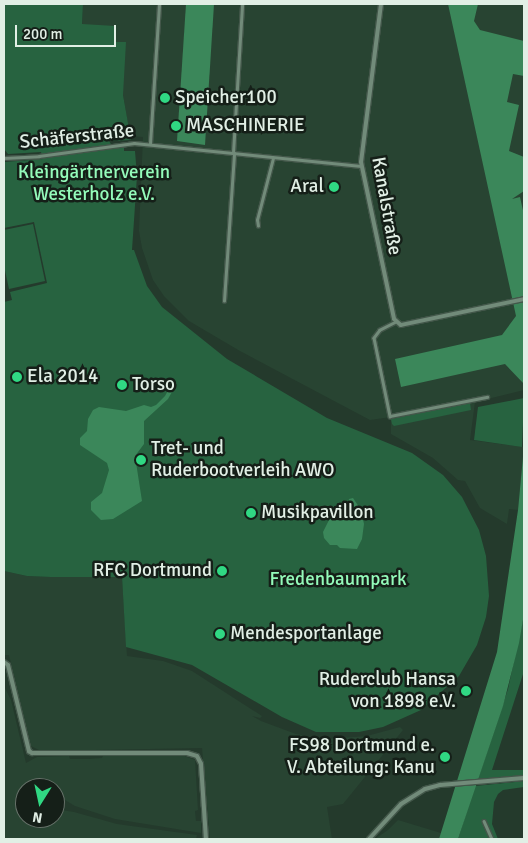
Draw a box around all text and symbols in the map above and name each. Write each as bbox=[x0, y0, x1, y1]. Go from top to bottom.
scale bar bbox=[18, 15, 119, 47]
text: 200 m bbox=[23, 25, 63, 43]
place label: Speicher100 bbox=[175, 87, 277, 109]
marker: Speicher100 bbox=[159, 92, 171, 104]
place label: MASCHINERIE bbox=[186, 115, 305, 137]
street label: Schäferstraße bbox=[19, 120, 135, 154]
marker: MASCHINERIE bbox=[170, 120, 182, 132]
street label: Kanalstraße bbox=[366, 155, 406, 257]
park label: Kleingärtnerverein Westerholz e.V. bbox=[18, 162, 170, 206]
place label: Aral bbox=[290, 176, 324, 198]
marker: Aral bbox=[328, 181, 340, 193]
place label: Ela 2014 bbox=[27, 366, 98, 388]
marker: Ela 2014 bbox=[11, 371, 23, 383]
place label: Torso bbox=[132, 374, 175, 396]
marker: Torso bbox=[116, 379, 128, 391]
place label: Tret- und Ruderbootverleih AWO bbox=[151, 438, 335, 482]
marker: Tret- und Ruderbootverleih AWO bbox=[135, 454, 147, 466]
place label: Musikpavillon bbox=[261, 502, 374, 524]
marker: Musikpavillon bbox=[245, 507, 257, 519]
place label: RFC Dortmund bbox=[93, 560, 212, 582]
marker: RFC Dortmund bbox=[216, 565, 228, 577]
park label: Fredenbaumpark bbox=[270, 569, 406, 591]
place label: Mendesportanlage bbox=[230, 623, 382, 645]
marker: Mendesportanlage bbox=[214, 628, 226, 640]
place label: Ruderclub Hansa von 1898 e.V. bbox=[319, 669, 456, 713]
marker: Ruderclub Hansa von 1898 e.V. bbox=[460, 685, 472, 697]
place label: FS98 Dortmund e. V. Abteilung: Kanu bbox=[287, 735, 435, 779]
marker: FS98 Dortmund e. V. Abteilung: Kanu bbox=[439, 751, 451, 763]
north arrow bbox=[15, 778, 65, 828]
text: N bbox=[31, 808, 44, 826]

